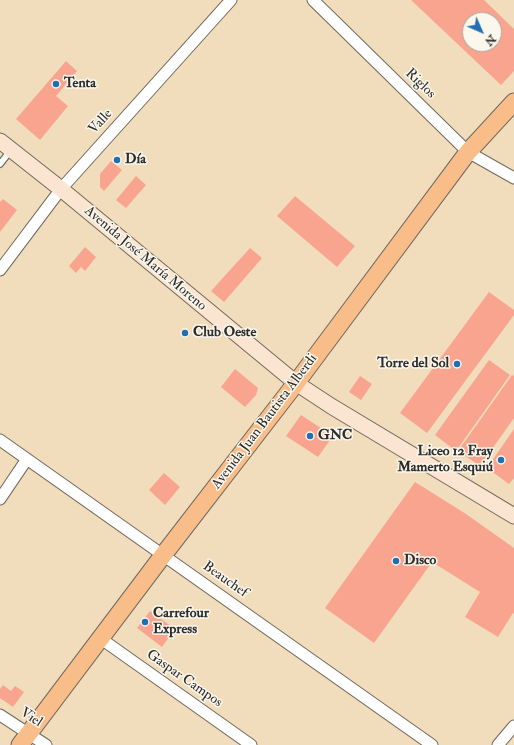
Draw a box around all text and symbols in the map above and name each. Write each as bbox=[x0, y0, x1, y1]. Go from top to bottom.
north arrow bbox=[462, 12, 502, 52]
text: N bbox=[482, 32, 498, 48]
street label: Riglos bbox=[401, 66, 439, 102]
place label: Tenta bbox=[64, 76, 96, 92]
marker: Tenta bbox=[51, 79, 61, 89]
street label: Valle bbox=[86, 106, 116, 138]
place label: Día bbox=[125, 152, 146, 168]
marker: Día bbox=[112, 155, 122, 165]
street label: Avenida José María Moreno bbox=[80, 203, 210, 315]
place label: Club Oeste bbox=[193, 325, 256, 341]
marker: Club Oeste bbox=[180, 328, 190, 338]
street label: Avenida Juan Bautista Alberdi bbox=[209, 351, 321, 493]
place label: Torre del Sol bbox=[377, 356, 449, 372]
marker: Torre del Sol bbox=[452, 359, 462, 369]
place label: GNC bbox=[318, 428, 352, 444]
marker: GNC bbox=[305, 431, 315, 441]
place label: Liceo 12 Fray Mamerto Esquiú bbox=[397, 444, 493, 476]
marker: Liceo 12 Fray Mamerto Esquiú bbox=[496, 455, 506, 465]
place label: Disco bbox=[404, 553, 436, 569]
marker: Disco bbox=[391, 556, 401, 566]
street label: Beauchef bbox=[199, 558, 251, 602]
place label: Carrefour Express bbox=[153, 606, 209, 638]
marker: Carrefour Express bbox=[140, 617, 150, 627]
street label: Gaspar Campos bbox=[143, 647, 225, 711]
street label: Viel bbox=[17, 705, 45, 731]

